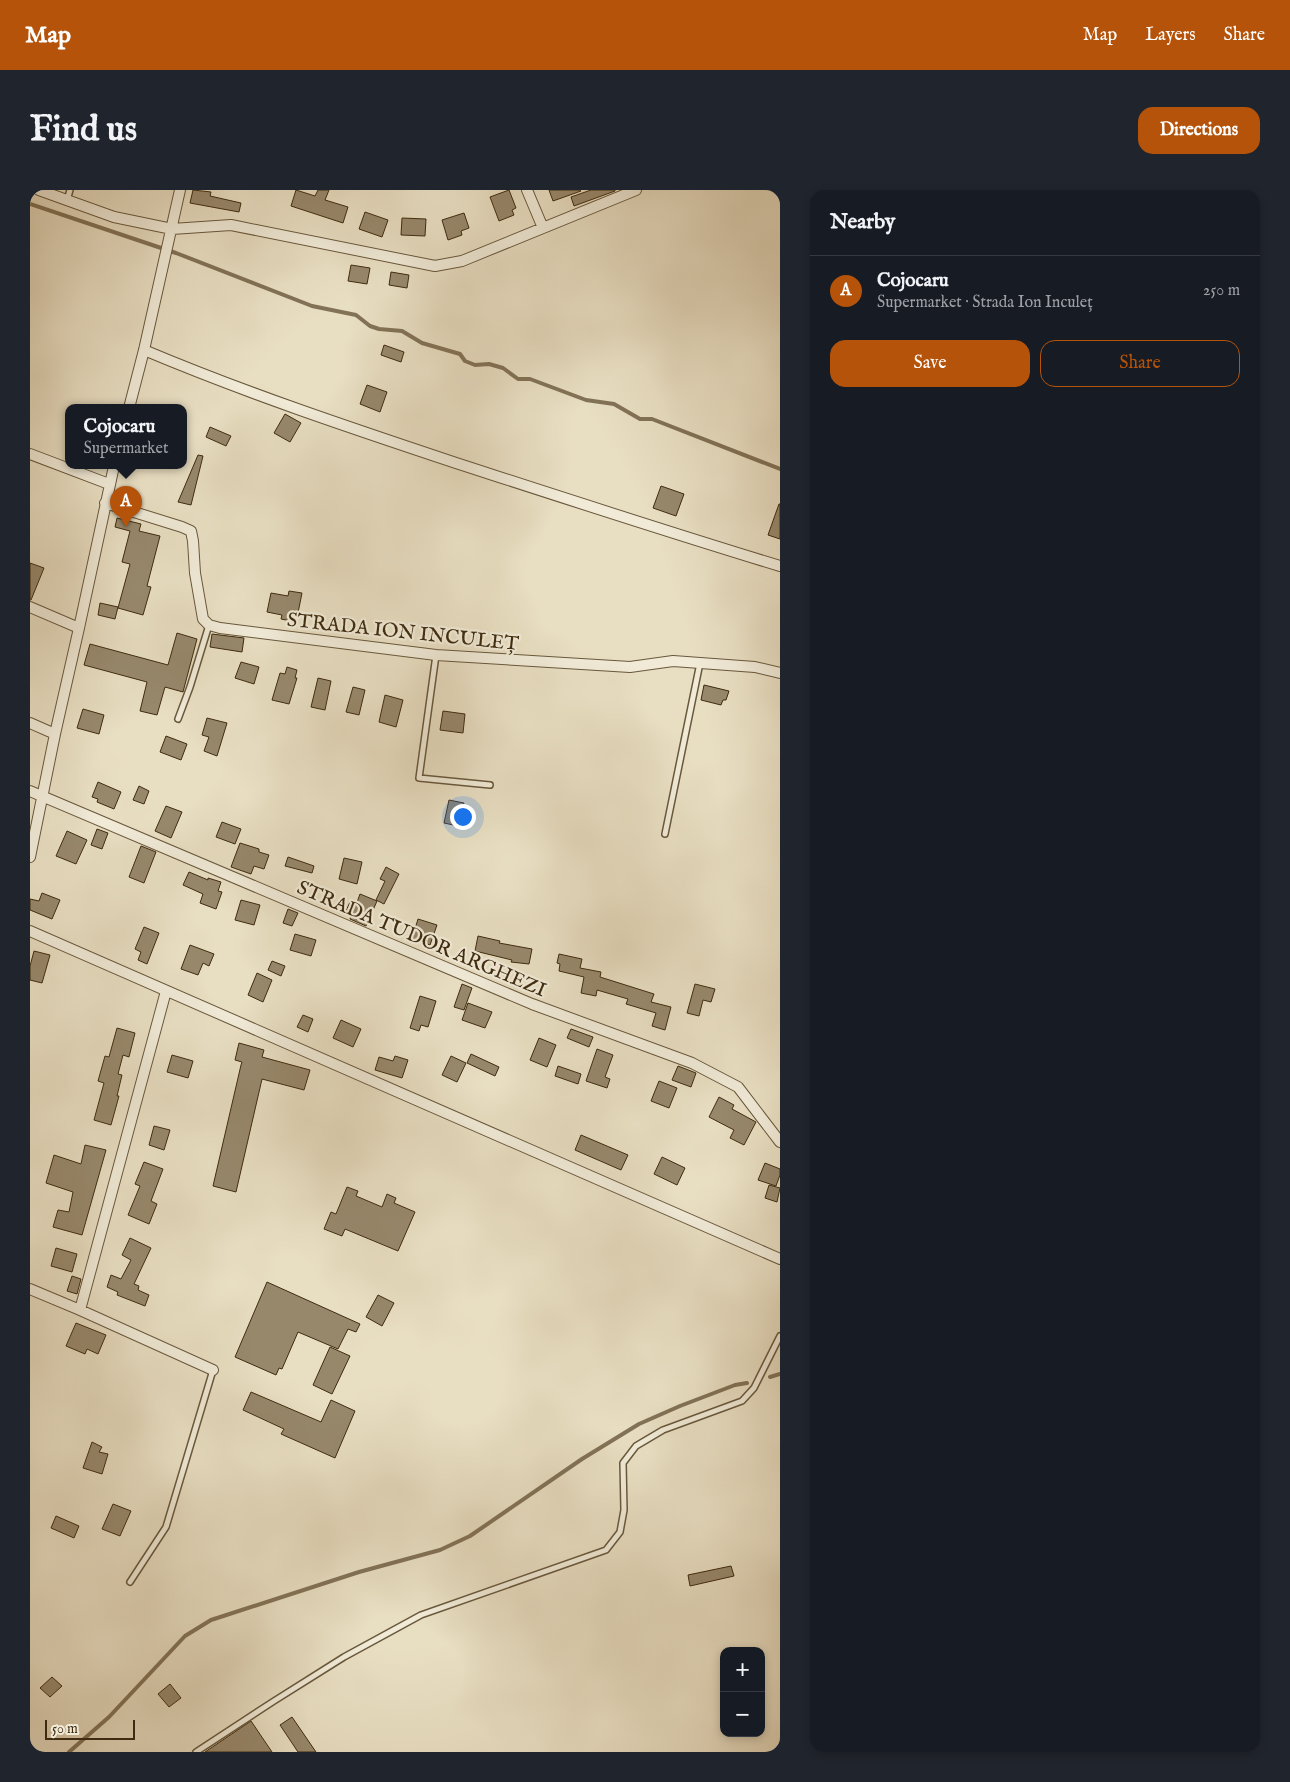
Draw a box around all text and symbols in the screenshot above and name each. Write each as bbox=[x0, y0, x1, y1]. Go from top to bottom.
text: Map bbox=[25, 20, 71, 51]
text: Map bbox=[1083, 24, 1117, 47]
text: Layers bbox=[1145, 24, 1196, 47]
text: Share bbox=[1224, 24, 1265, 47]
button: Directions bbox=[1138, 107, 1260, 154]
text: Find us bbox=[30, 108, 137, 153]
text: Nearby bbox=[830, 209, 895, 236]
text: Cojocaru bbox=[877, 269, 949, 293]
text: A bbox=[841, 281, 851, 301]
text: 250 m bbox=[1203, 281, 1240, 301]
text: Supermarket · Strada Ion Inculeț bbox=[877, 293, 1093, 313]
button: Save bbox=[830, 340, 1030, 387]
button: Share bbox=[1040, 340, 1240, 387]
popup bbox=[65, 404, 187, 469]
text: Cojocaru bbox=[84, 415, 155, 439]
text: Supermarket bbox=[84, 439, 168, 459]
pin: A bbox=[110, 486, 142, 527]
street label: STRADA ION INCULEȚ bbox=[286, 608, 520, 657]
your location bbox=[450, 804, 476, 830]
street label: STRADA TUDOR ARGHEZI bbox=[293, 875, 550, 1003]
map controls bbox=[720, 1647, 765, 1737]
button: + bbox=[720, 1647, 765, 1692]
button: − bbox=[720, 1692, 765, 1737]
scale bar bbox=[45, 1717, 135, 1740]
text: 50 m bbox=[52, 1720, 78, 1738]

